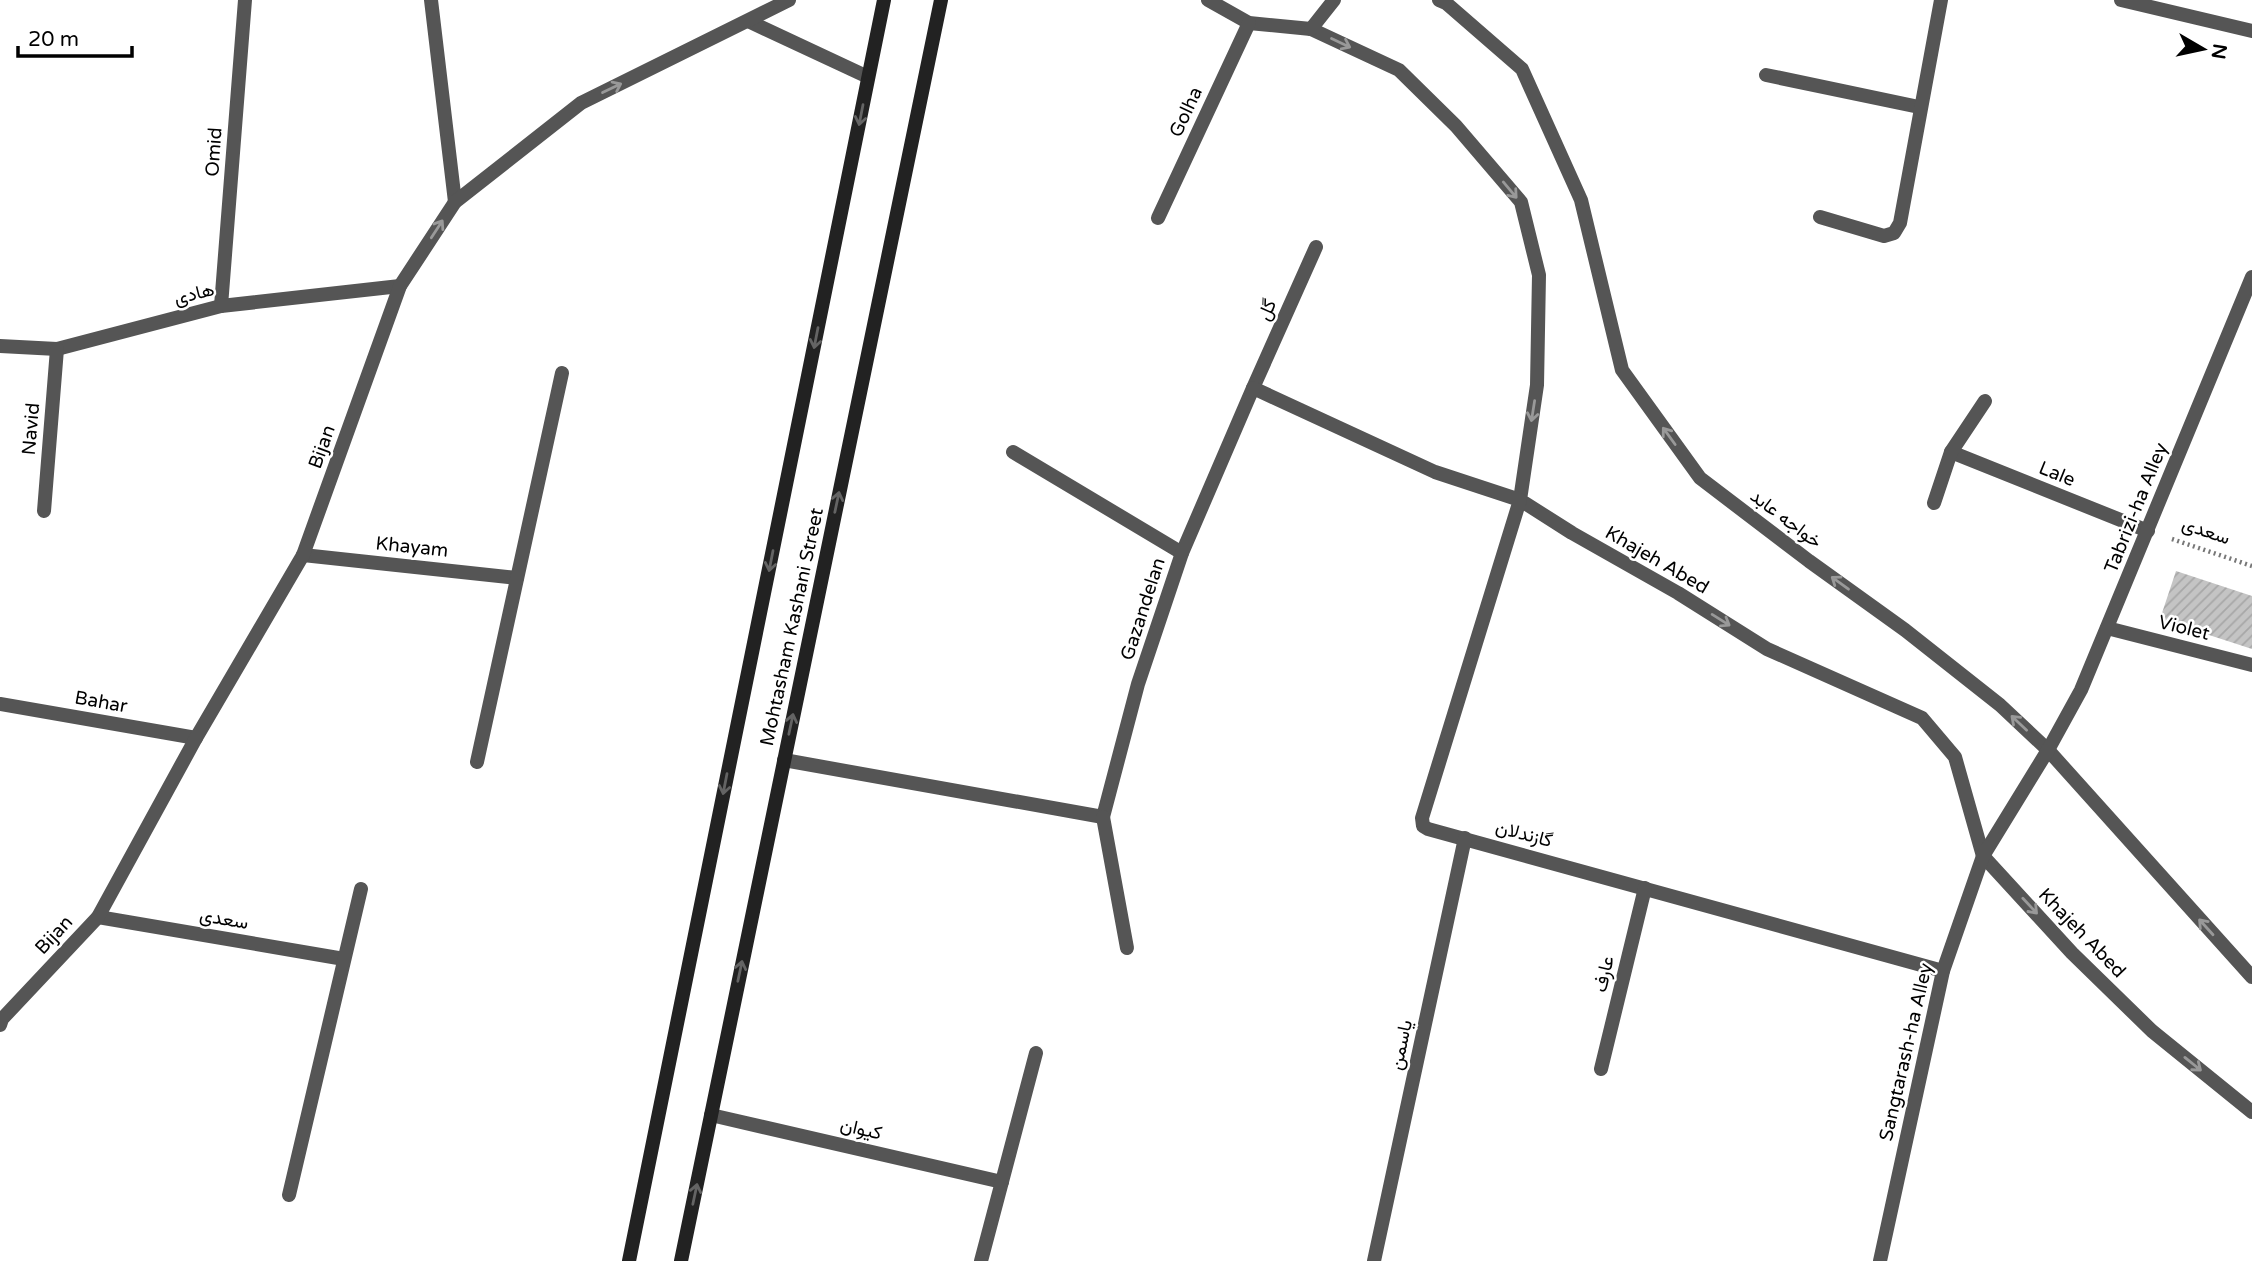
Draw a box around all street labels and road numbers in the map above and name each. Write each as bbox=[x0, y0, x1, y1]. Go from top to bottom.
street label: Golha bbox=[1165, 83, 1207, 141]
street label: Omid bbox=[201, 127, 227, 177]
street label: هادی bbox=[172, 278, 216, 310]
street label: گل bbox=[1253, 296, 1281, 324]
street label: Navid bbox=[18, 402, 44, 456]
street label: Bijan bbox=[304, 422, 340, 472]
street label: Tabrizi-ha Alley bbox=[2100, 440, 2172, 576]
street label: Lale bbox=[2036, 457, 2078, 491]
street label: خواجه عابد bbox=[1746, 485, 1826, 553]
street label: Mohtasham Kashani Street bbox=[756, 506, 828, 748]
street label: سعدی bbox=[2179, 513, 2233, 549]
street label: Khajeh Abed bbox=[1601, 522, 1713, 598]
street label: Khayam bbox=[375, 532, 449, 562]
street label: Gazandelan bbox=[1116, 555, 1170, 663]
street label: Violet bbox=[2156, 611, 2212, 645]
street label: Bahar bbox=[73, 687, 130, 718]
street label: گازندلان bbox=[1493, 816, 1555, 852]
street label: Khajeh Abed bbox=[2034, 884, 2130, 982]
street label: سعدی bbox=[198, 904, 250, 934]
street label: Bijan bbox=[31, 911, 77, 959]
street label: عارف bbox=[1589, 954, 1619, 994]
street label: Sangtarash-ha Alley bbox=[1875, 961, 1937, 1143]
street label: یاسمن bbox=[1385, 1018, 1417, 1072]
street label: کیوان bbox=[838, 1114, 884, 1144]

